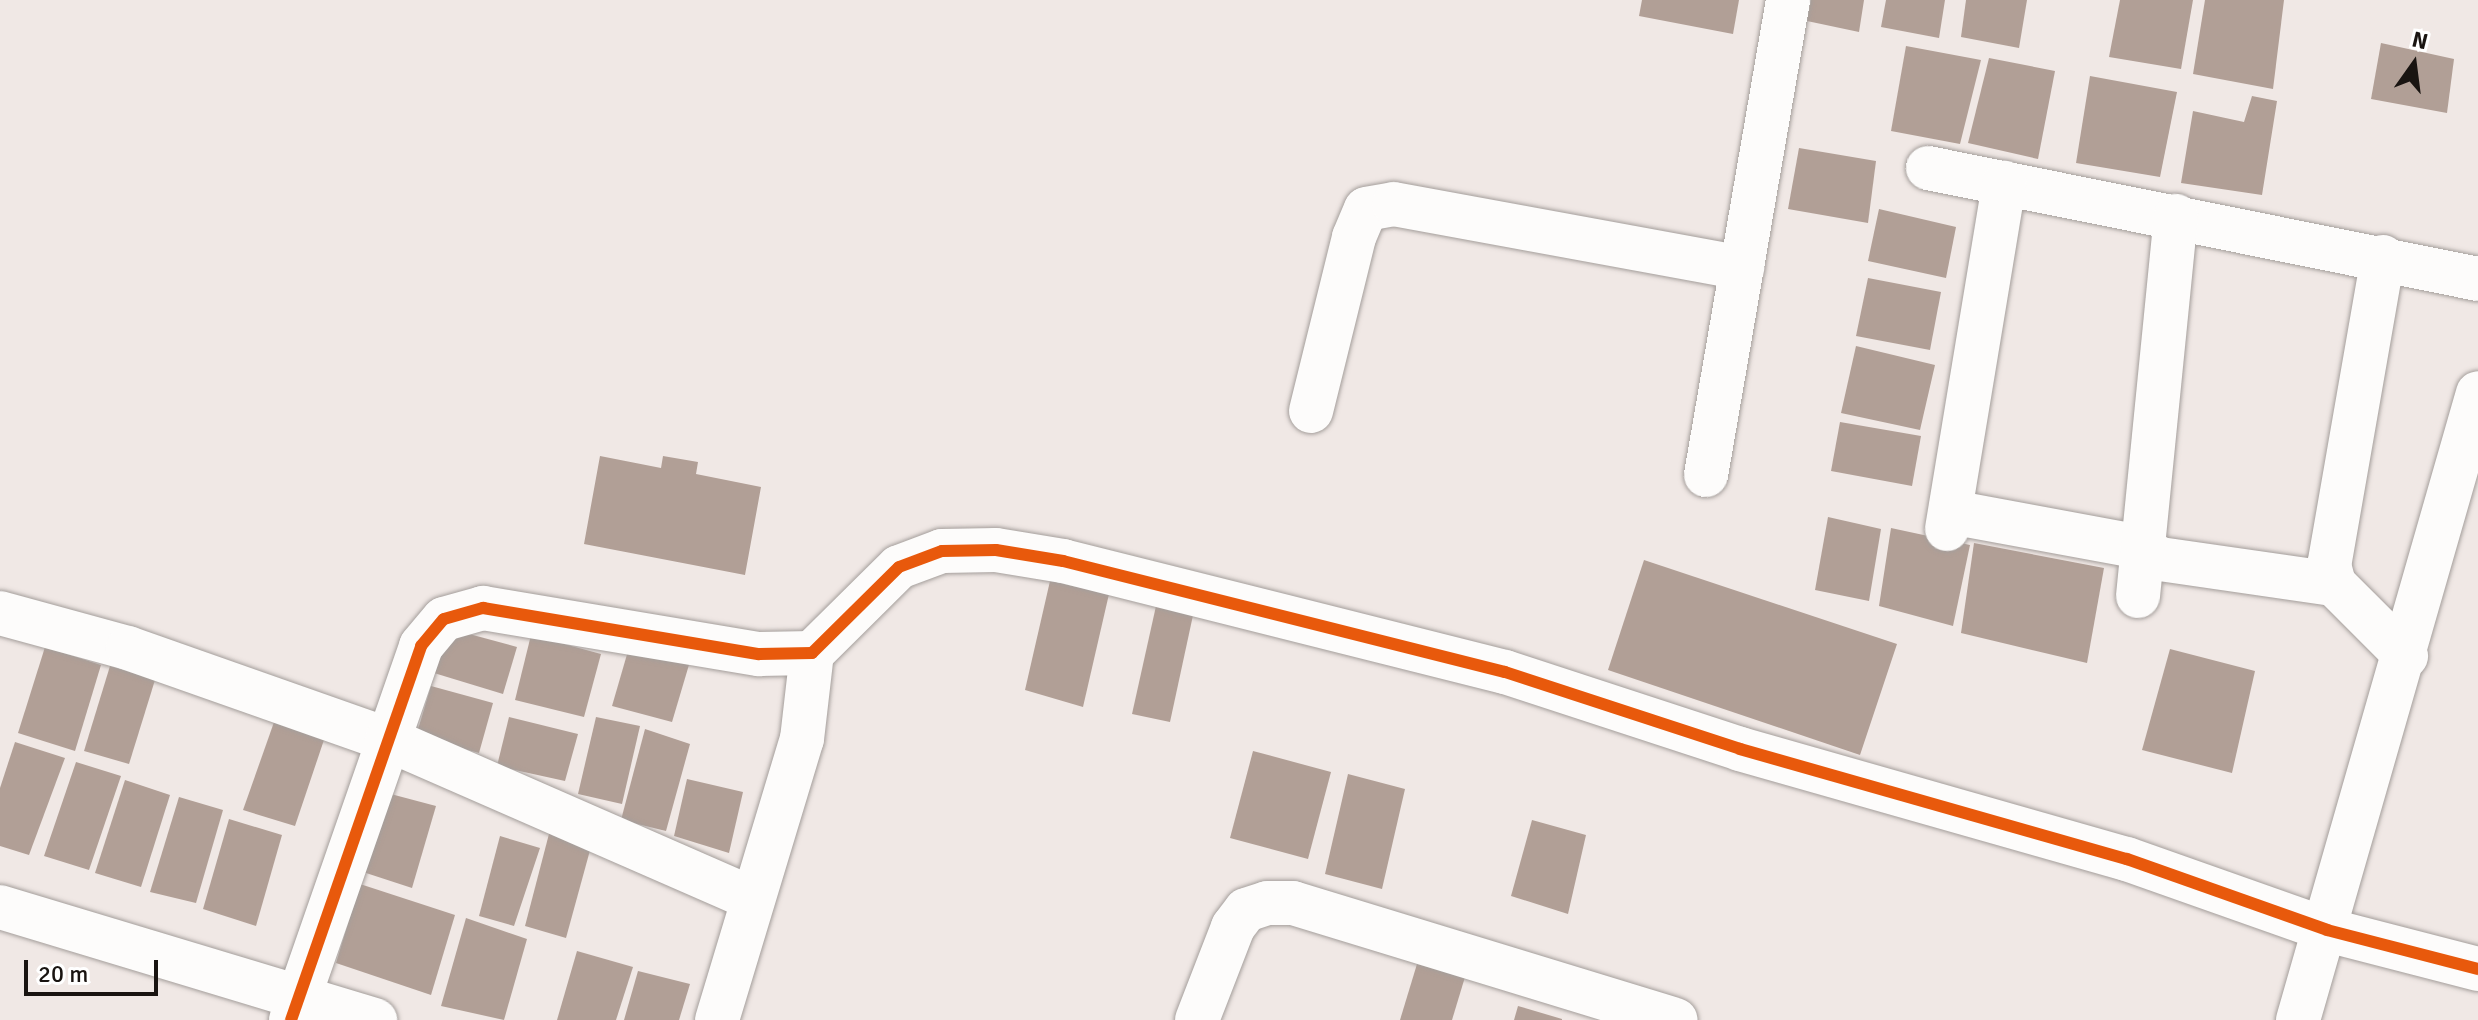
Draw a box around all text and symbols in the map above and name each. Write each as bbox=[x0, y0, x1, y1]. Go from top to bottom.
north arrow bbox=[2374, 24, 2454, 104]
text: N bbox=[2409, 25, 2431, 55]
scale bar bbox=[28, 944, 162, 994]
text: 20 m bbox=[38, 959, 88, 989]

